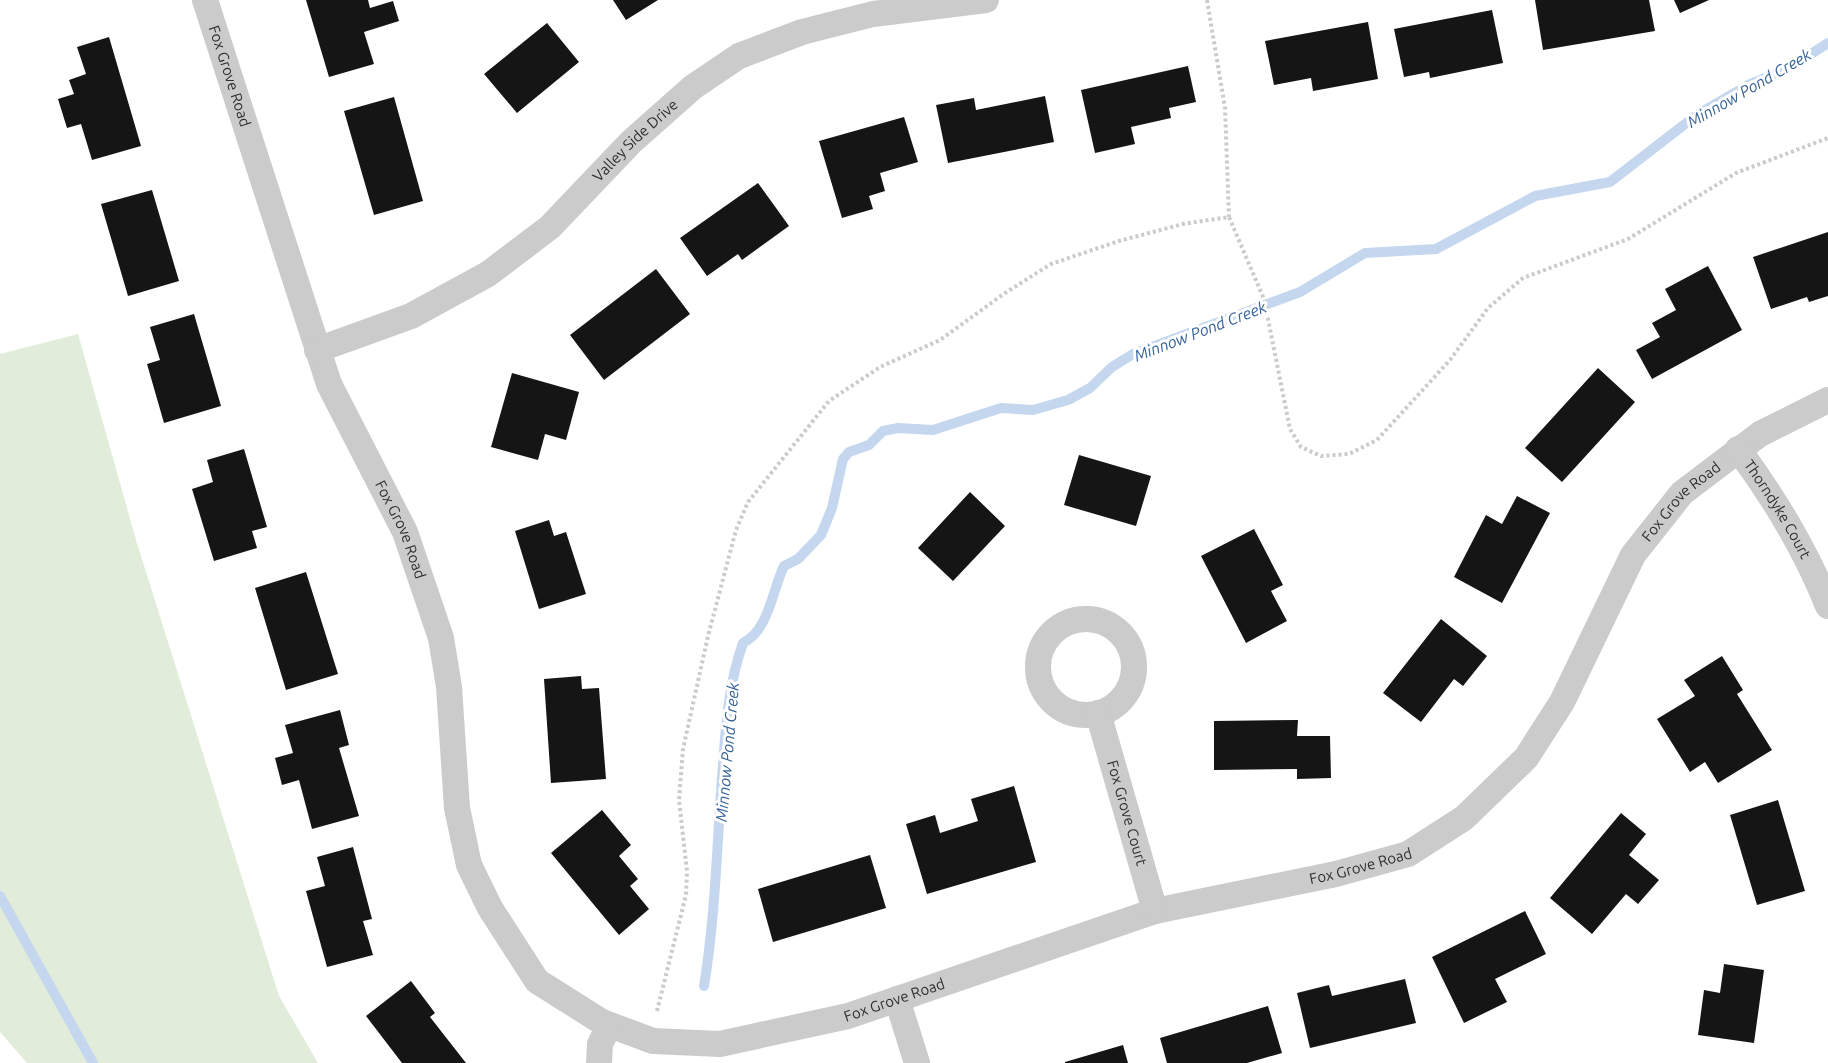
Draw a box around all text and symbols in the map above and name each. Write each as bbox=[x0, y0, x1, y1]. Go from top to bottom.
street label: Fox Grove Road bbox=[206, 23, 254, 129]
water label: Minnow Pond Creek bbox=[1684, 45, 1815, 131]
street label: Valley Side Drive bbox=[589, 96, 681, 185]
water label: Minnow Pond Creek bbox=[1131, 297, 1269, 365]
street label: Thorndyke Court bbox=[1741, 456, 1814, 561]
street label: Fox Grove Road bbox=[1638, 458, 1724, 545]
street label: Fox Grove Road bbox=[372, 477, 429, 581]
water label: Minnow Pond Creek bbox=[712, 681, 742, 823]
street label: Fox Grove Court bbox=[1104, 758, 1151, 868]
street label: Fox Grove Road bbox=[1308, 844, 1414, 887]
street label: Fox Grove Road bbox=[841, 975, 947, 1025]

